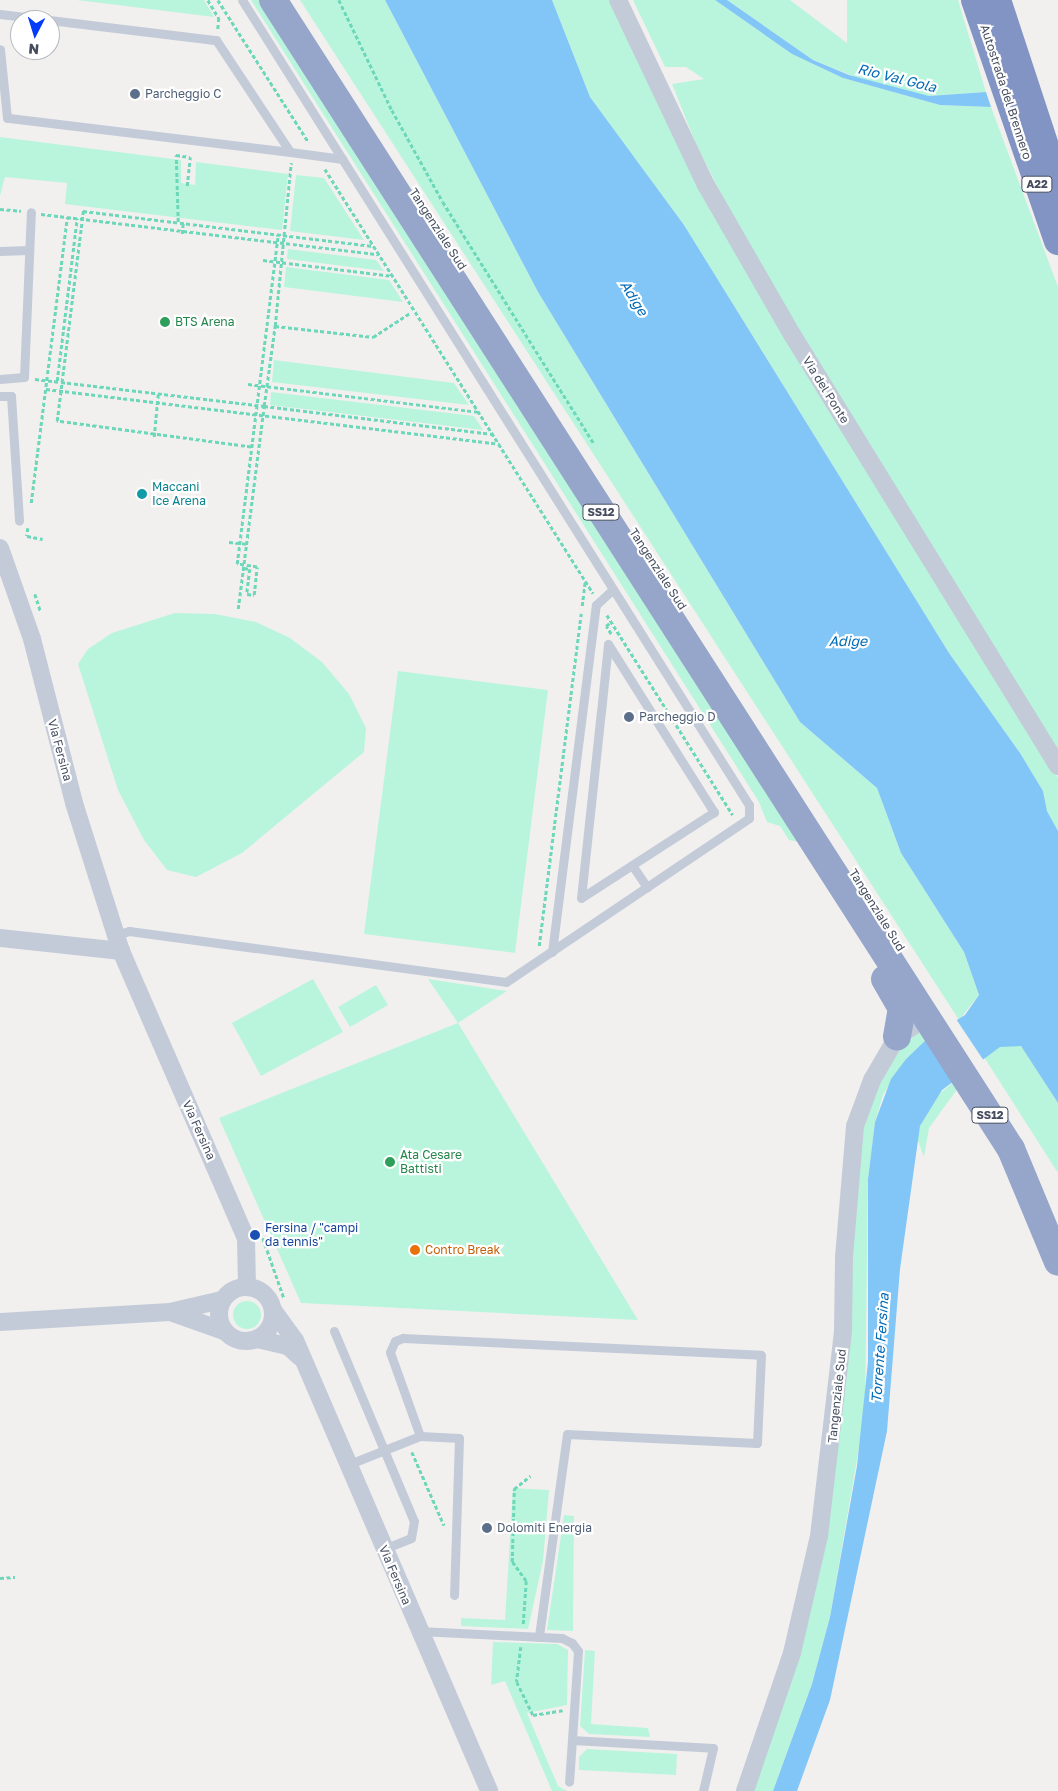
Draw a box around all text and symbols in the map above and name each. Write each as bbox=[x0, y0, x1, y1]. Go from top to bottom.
north arrow bbox=[10, 10, 60, 60]
street label: Autostrada del Brennero bbox=[977, 23, 1035, 161]
text: N bbox=[28, 41, 40, 58]
water label: Rio Val Gola bbox=[856, 60, 938, 96]
place label: Parcheggio C bbox=[145, 87, 221, 101]
marker: Parcheggio C bbox=[129, 88, 141, 100]
road number: A22 bbox=[1021, 175, 1053, 192]
street label: Tangenziale Sud bbox=[406, 186, 470, 272]
water label: Adige bbox=[617, 277, 651, 319]
place label: BTS Arena bbox=[175, 315, 235, 329]
marker: BTS Arena bbox=[159, 316, 171, 328]
street label: Via del Ponte bbox=[800, 354, 852, 426]
place label: Maccani Ice Arena bbox=[152, 480, 206, 508]
marker: Maccani Ice Arena bbox=[136, 488, 148, 500]
road number: SS12 bbox=[582, 504, 620, 520]
street label: Tangenziale Sud bbox=[626, 526, 690, 612]
water label: Adige bbox=[829, 633, 867, 649]
place label: Parcheggio D bbox=[639, 710, 716, 724]
marker: Parcheggio D bbox=[623, 711, 635, 723]
street label: Via Fersina bbox=[45, 718, 75, 782]
street label: Tangenziale Sud bbox=[846, 866, 908, 954]
street label: Via Fersina bbox=[180, 1098, 218, 1162]
road number: SS12 bbox=[971, 1106, 1009, 1124]
place label: Ata Cesare Battisti bbox=[400, 1148, 462, 1176]
marker: Ata Cesare Battisti bbox=[384, 1156, 396, 1168]
place label: Fersina / "campi da tennis" bbox=[265, 1221, 358, 1249]
marker: Fersina / "campi da tennis" bbox=[249, 1229, 261, 1241]
place label: Contro Break bbox=[425, 1243, 500, 1257]
marker: Contro Break bbox=[409, 1244, 421, 1256]
water label: Torrente Fersina bbox=[868, 1293, 892, 1403]
street label: Tangenziale Sud bbox=[825, 1348, 849, 1444]
place label: Dolomiti Energia bbox=[497, 1521, 592, 1535]
marker: Dolomiti Energia bbox=[481, 1522, 493, 1534]
street label: Via Fersina bbox=[376, 1543, 414, 1607]

